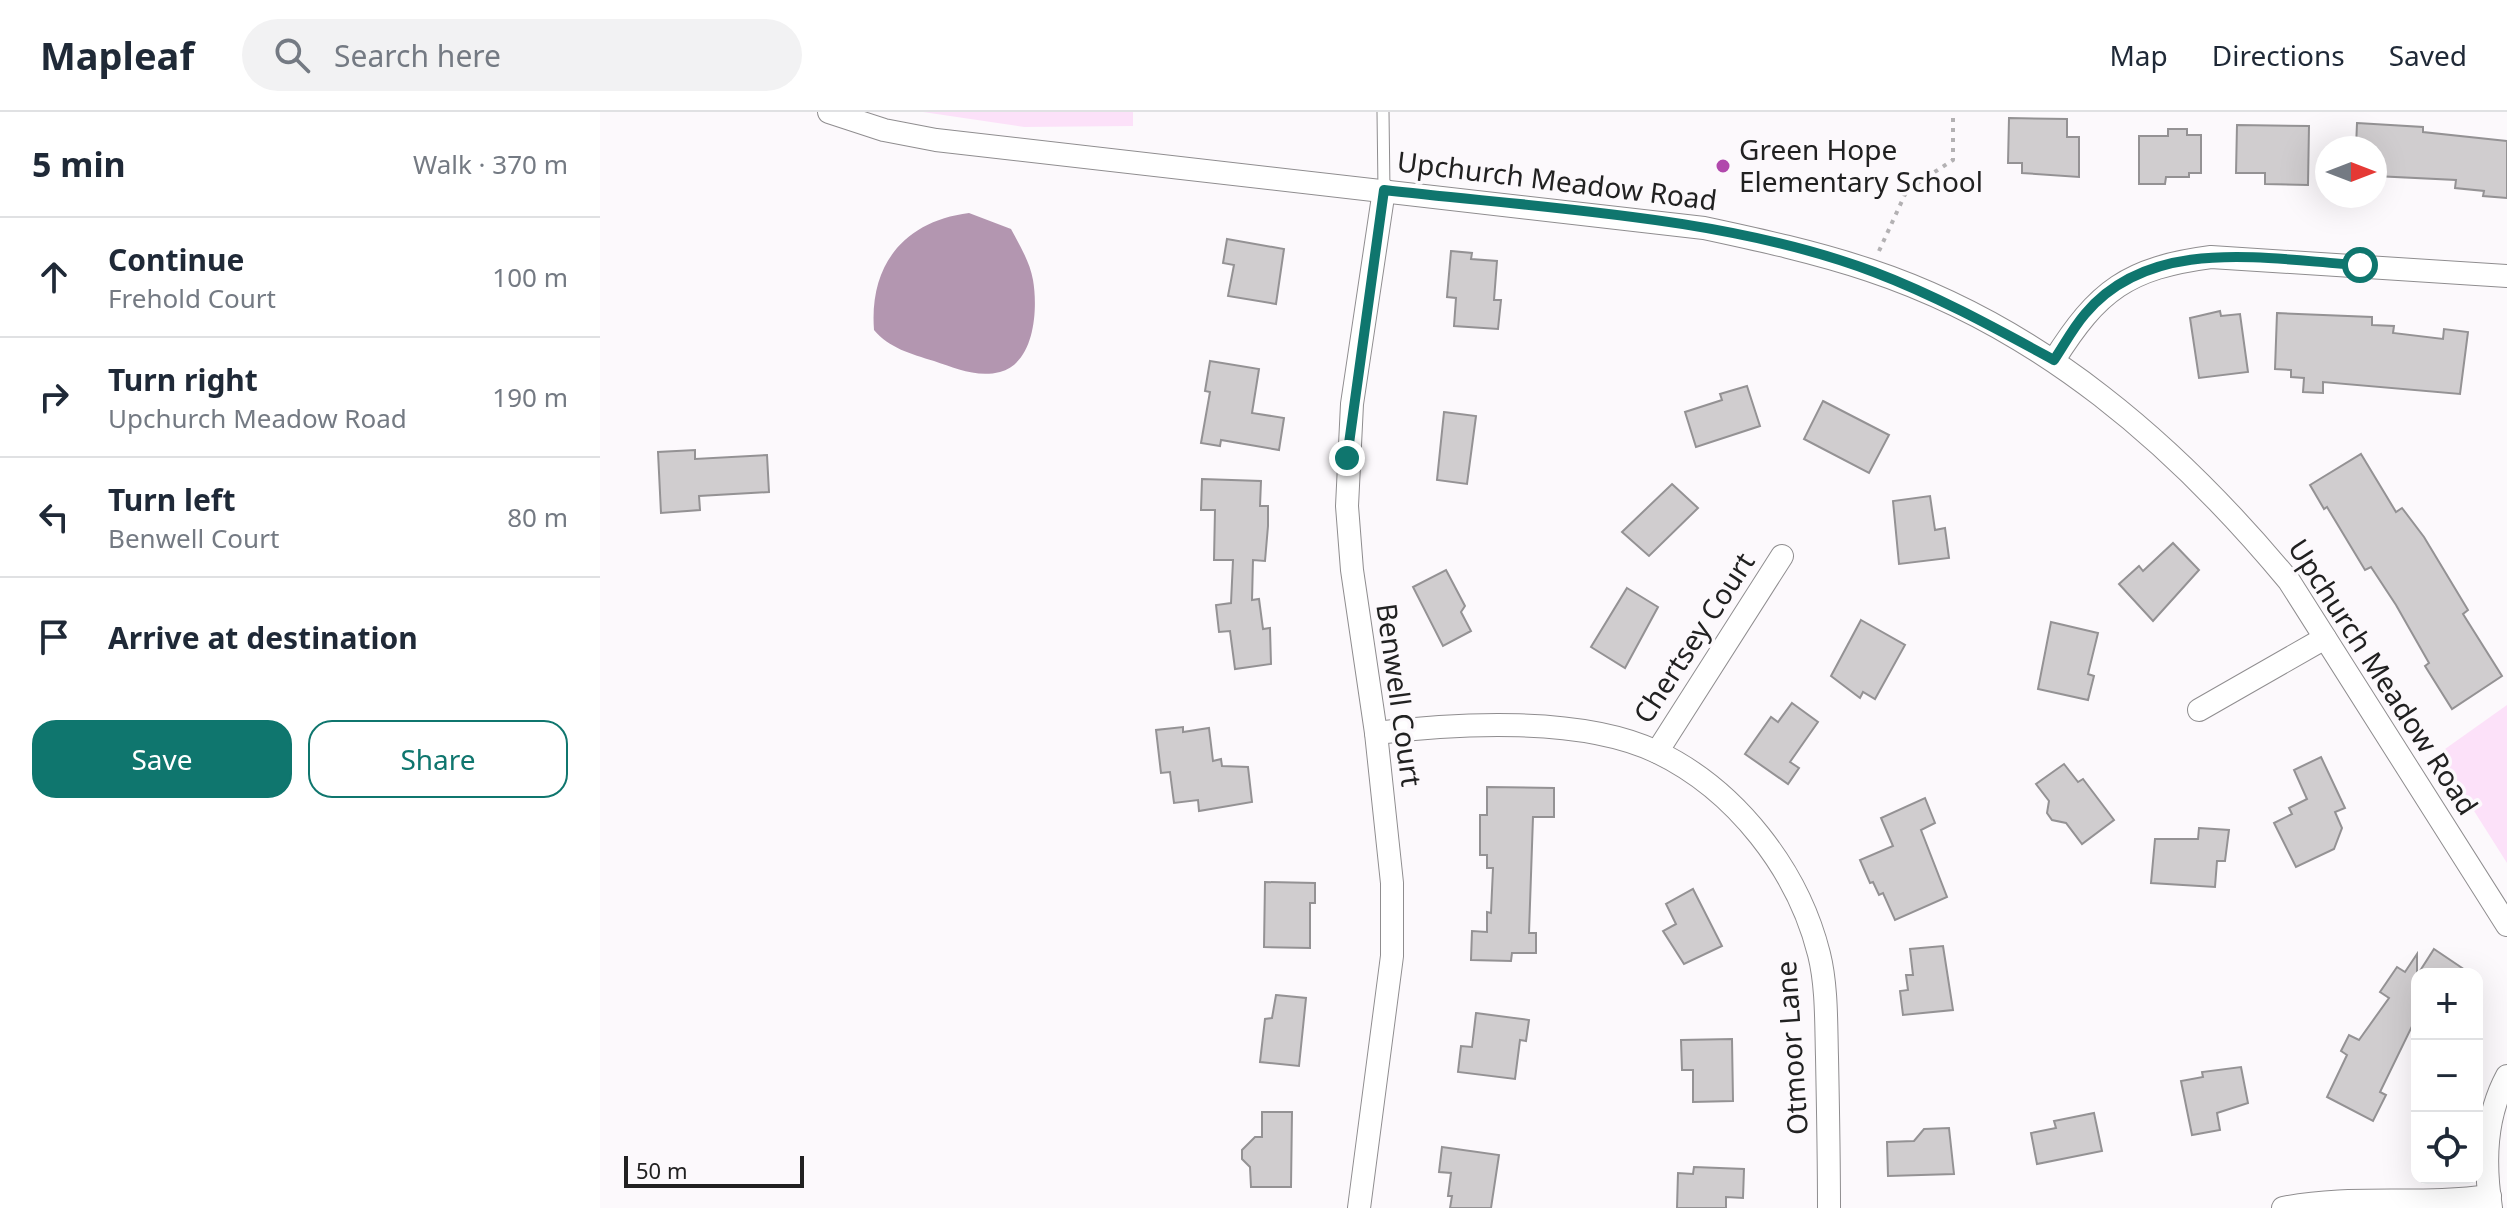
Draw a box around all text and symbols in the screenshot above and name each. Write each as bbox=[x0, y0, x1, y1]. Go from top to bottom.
search box bbox=[242, 19, 802, 91]
text: Mapleaf bbox=[40, 29, 194, 81]
icon: search bbox=[270, 33, 314, 77]
text: Search here bbox=[334, 35, 501, 76]
text: Map bbox=[2109, 36, 2168, 74]
text: Directions bbox=[2212, 36, 2345, 74]
text: Saved bbox=[2389, 36, 2467, 74]
place label: Green Hope Elementary School bbox=[1739, 130, 1983, 200]
north arrow bbox=[2315, 136, 2387, 208]
text: 5 min bbox=[32, 141, 126, 187]
street label: Upchurch Meadow Road bbox=[1395, 142, 1719, 218]
text: Walk · 370 m bbox=[413, 146, 568, 182]
marker: Green Hope Elementary School bbox=[1714, 157, 1732, 175]
text: Continue bbox=[108, 239, 244, 280]
route start bbox=[2342, 247, 2378, 283]
icon: ahead bbox=[32, 255, 76, 299]
text: 100 m bbox=[492, 259, 568, 295]
text: Frehold Court bbox=[108, 280, 276, 316]
text: Turn right bbox=[108, 359, 258, 400]
icon: right bbox=[32, 375, 76, 419]
text: 190 m bbox=[492, 379, 568, 415]
text: Upchurch Meadow Road bbox=[108, 400, 407, 436]
route end bbox=[1329, 440, 1365, 476]
text: Turn left bbox=[108, 479, 236, 520]
icon: left bbox=[32, 495, 76, 539]
text: 80 m bbox=[507, 499, 568, 535]
text: Benwell Court bbox=[108, 520, 279, 556]
street label: Upchurch Meadow Road bbox=[2280, 531, 2487, 822]
street label: Chertsey Court bbox=[1624, 545, 1763, 730]
street label: Benwell Court bbox=[1368, 601, 1432, 789]
icon: arrive bbox=[32, 615, 76, 659]
text: Arrive at destination bbox=[108, 617, 418, 658]
button: Save bbox=[32, 720, 292, 798]
button: Share bbox=[308, 720, 568, 798]
street label: Otmoor Lane bbox=[1766, 960, 1816, 1136]
map controls bbox=[2411, 968, 2483, 1184]
button: + bbox=[2411, 968, 2483, 1040]
button: − bbox=[2411, 1040, 2483, 1112]
button: locate bbox=[2411, 1112, 2483, 1184]
scale bar bbox=[624, 1152, 804, 1188]
text: 50 m bbox=[636, 1155, 687, 1185]

